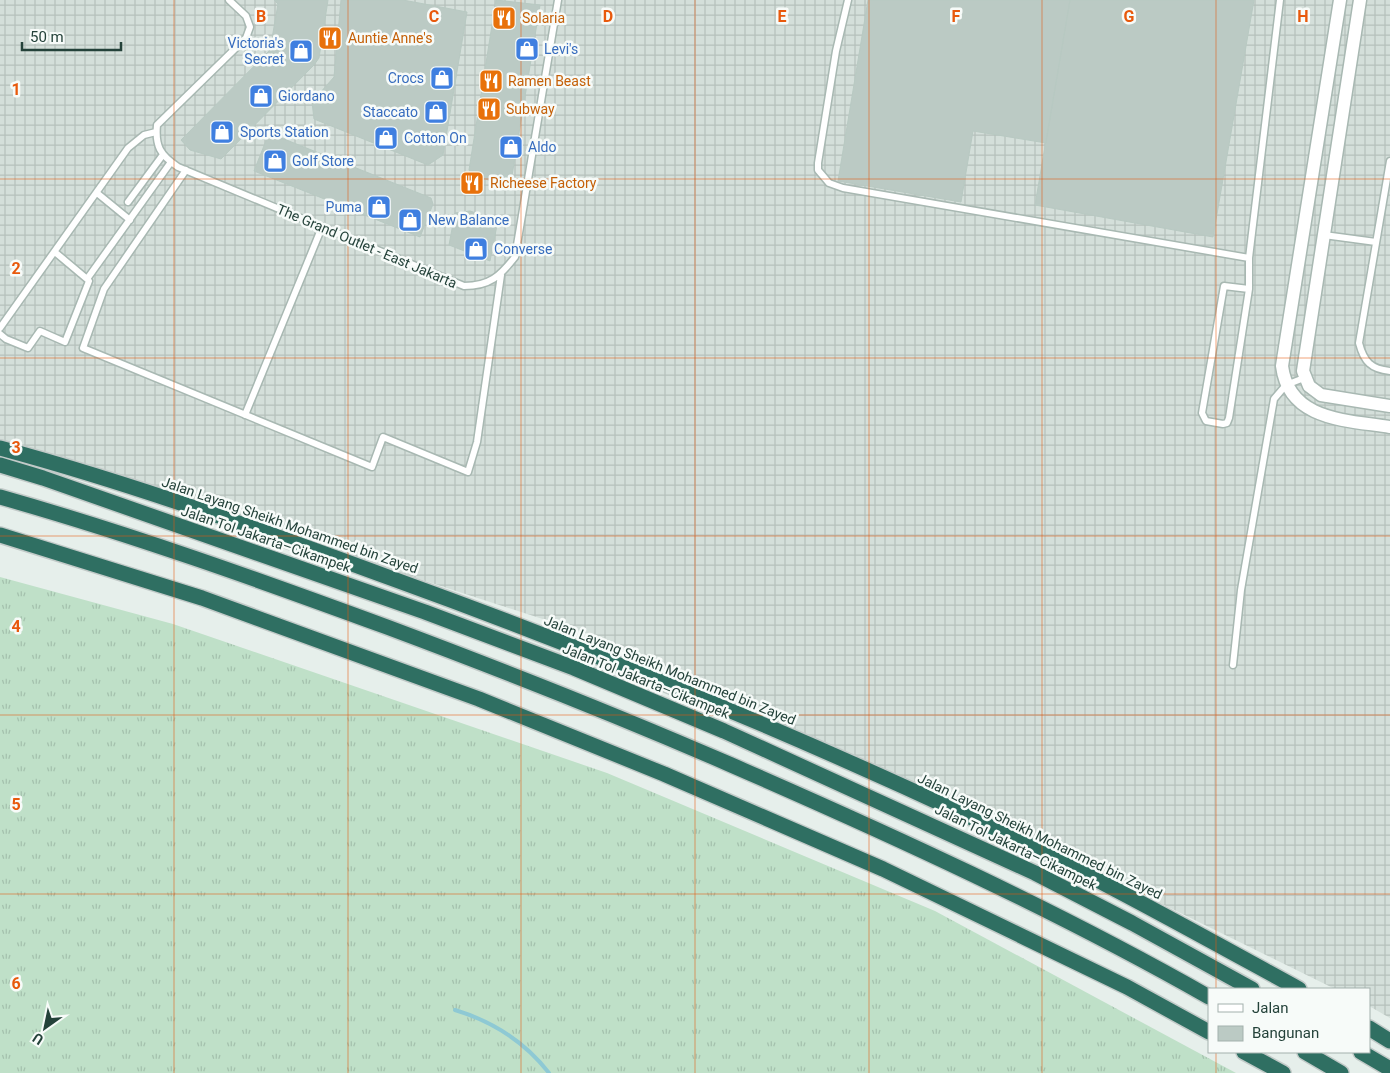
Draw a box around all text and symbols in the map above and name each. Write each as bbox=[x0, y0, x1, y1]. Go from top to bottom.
restaurant icon: Solaria bbox=[491, 5, 517, 31]
text: B bbox=[256, 7, 266, 26]
text: C bbox=[429, 7, 439, 26]
text: D bbox=[603, 7, 613, 26]
text: E bbox=[778, 7, 787, 26]
text: F bbox=[952, 7, 961, 26]
text: G bbox=[1124, 7, 1135, 26]
text: H bbox=[1297, 7, 1309, 26]
place label: Solaria bbox=[522, 10, 565, 26]
scale bar bbox=[22, 20, 121, 52]
restaurant icon: Auntie Anne's bbox=[317, 25, 343, 51]
text: 50 m bbox=[30, 28, 64, 46]
place label: Auntie Anne's bbox=[348, 30, 432, 46]
place label: Victoria's Secret bbox=[227, 35, 284, 67]
shop icon: Levi's bbox=[514, 36, 540, 62]
shop icon: Victoria's Secret bbox=[288, 38, 314, 64]
place label: Levi's bbox=[544, 41, 578, 57]
shop icon: Crocs bbox=[429, 65, 455, 91]
restaurant icon: Ramen Beast bbox=[478, 68, 504, 94]
place label: Crocs bbox=[388, 70, 424, 86]
place label: Ramen Beast bbox=[508, 73, 591, 89]
text: 1 bbox=[11, 80, 21, 99]
shop icon: Giordano bbox=[248, 83, 274, 109]
place label: Giordano bbox=[278, 88, 335, 104]
restaurant icon: Subway bbox=[476, 96, 502, 122]
shop icon: Staccato bbox=[423, 99, 449, 125]
place label: Subway bbox=[506, 101, 555, 117]
place label: Staccato bbox=[363, 104, 418, 120]
shop icon: Sports Station bbox=[209, 119, 235, 145]
place label: Sports Station bbox=[240, 124, 329, 140]
shop icon: Cotton On bbox=[373, 125, 399, 151]
place label: Cotton On bbox=[404, 130, 467, 146]
shop icon: Aldo bbox=[498, 134, 524, 160]
place label: Aldo bbox=[528, 139, 556, 155]
shop icon: Golf Store bbox=[262, 148, 288, 174]
place label: Golf Store bbox=[292, 153, 354, 169]
restaurant icon: Richeese Factory bbox=[459, 170, 485, 196]
place label: Richeese Factory bbox=[490, 175, 597, 191]
shop icon: Puma bbox=[366, 194, 392, 220]
place label: Puma bbox=[326, 199, 362, 215]
street label: The Grand Outlet - East Jakarta bbox=[275, 201, 459, 291]
shop icon: New Balance bbox=[397, 207, 423, 233]
place label: New Balance bbox=[428, 212, 509, 228]
shop icon: Converse bbox=[463, 236, 489, 262]
place label: Converse bbox=[494, 241, 552, 257]
text: 2 bbox=[11, 259, 21, 278]
text: 3 bbox=[11, 438, 21, 457]
street label: Jalan Layang Sheikh Mohammed bin Zayed bbox=[160, 473, 420, 577]
street label: Jalan Tol Jakarta–Cikampek bbox=[179, 502, 354, 576]
street label: Jalan Layang Sheikh Mohammed bin Zayed bbox=[542, 612, 798, 728]
text: 4 bbox=[11, 617, 21, 636]
street label: Jalan Tol Jakarta–Cikampek bbox=[560, 640, 732, 722]
street label: Jalan Layang Sheikh Mohammed bin Zayed bbox=[915, 770, 1165, 902]
text: 5 bbox=[11, 795, 21, 814]
street label: Jalan Tol Jakarta–Cikampek bbox=[932, 801, 1100, 894]
text: 6 bbox=[11, 974, 21, 993]
legend bbox=[1208, 988, 1370, 1053]
text: Jalan bbox=[1252, 999, 1289, 1017]
north arrow bbox=[20, 1003, 70, 1053]
text: Bangunan bbox=[1252, 1024, 1319, 1042]
text: U bbox=[30, 1030, 46, 1048]

